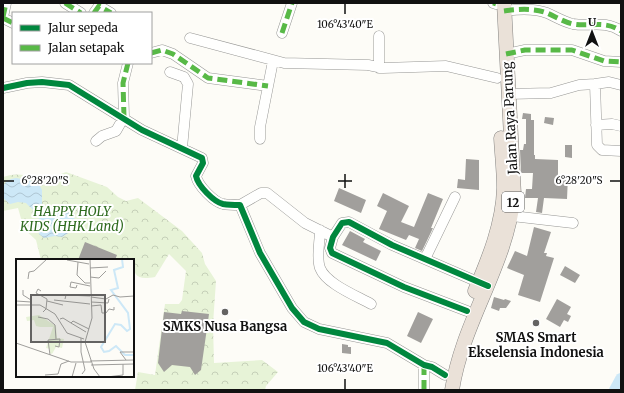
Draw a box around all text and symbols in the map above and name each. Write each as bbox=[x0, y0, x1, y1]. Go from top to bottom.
legend bbox=[12, 12, 152, 64]
north arrow bbox=[572, 12, 612, 52]
text: U bbox=[588, 15, 597, 29]
text: 106°43'40"E bbox=[317, 18, 373, 31]
text: Jalur sepeda bbox=[47, 20, 119, 35]
text: Jalan setapak bbox=[47, 40, 125, 55]
street label: Jalan Raya Parung bbox=[499, 61, 521, 176]
text: 6°28'20"S bbox=[22, 174, 69, 187]
text: 6°28'20"S bbox=[556, 174, 603, 187]
road number: 12 bbox=[502, 192, 524, 212]
park label: HAPPY HOLY KIDS (HHK Land) bbox=[19, 203, 124, 235]
inset map bbox=[16, 259, 134, 377]
marker: SMKS Nusa Bangsa bbox=[220, 307, 230, 317]
place label: SMKS Nusa Bangsa bbox=[163, 318, 287, 335]
marker: SMAS Smart Ekselensia Indonesia bbox=[531, 318, 541, 328]
place label: SMAS Smart Ekselensia Indonesia bbox=[468, 329, 604, 361]
text: 106°43'40"E bbox=[317, 362, 373, 375]

